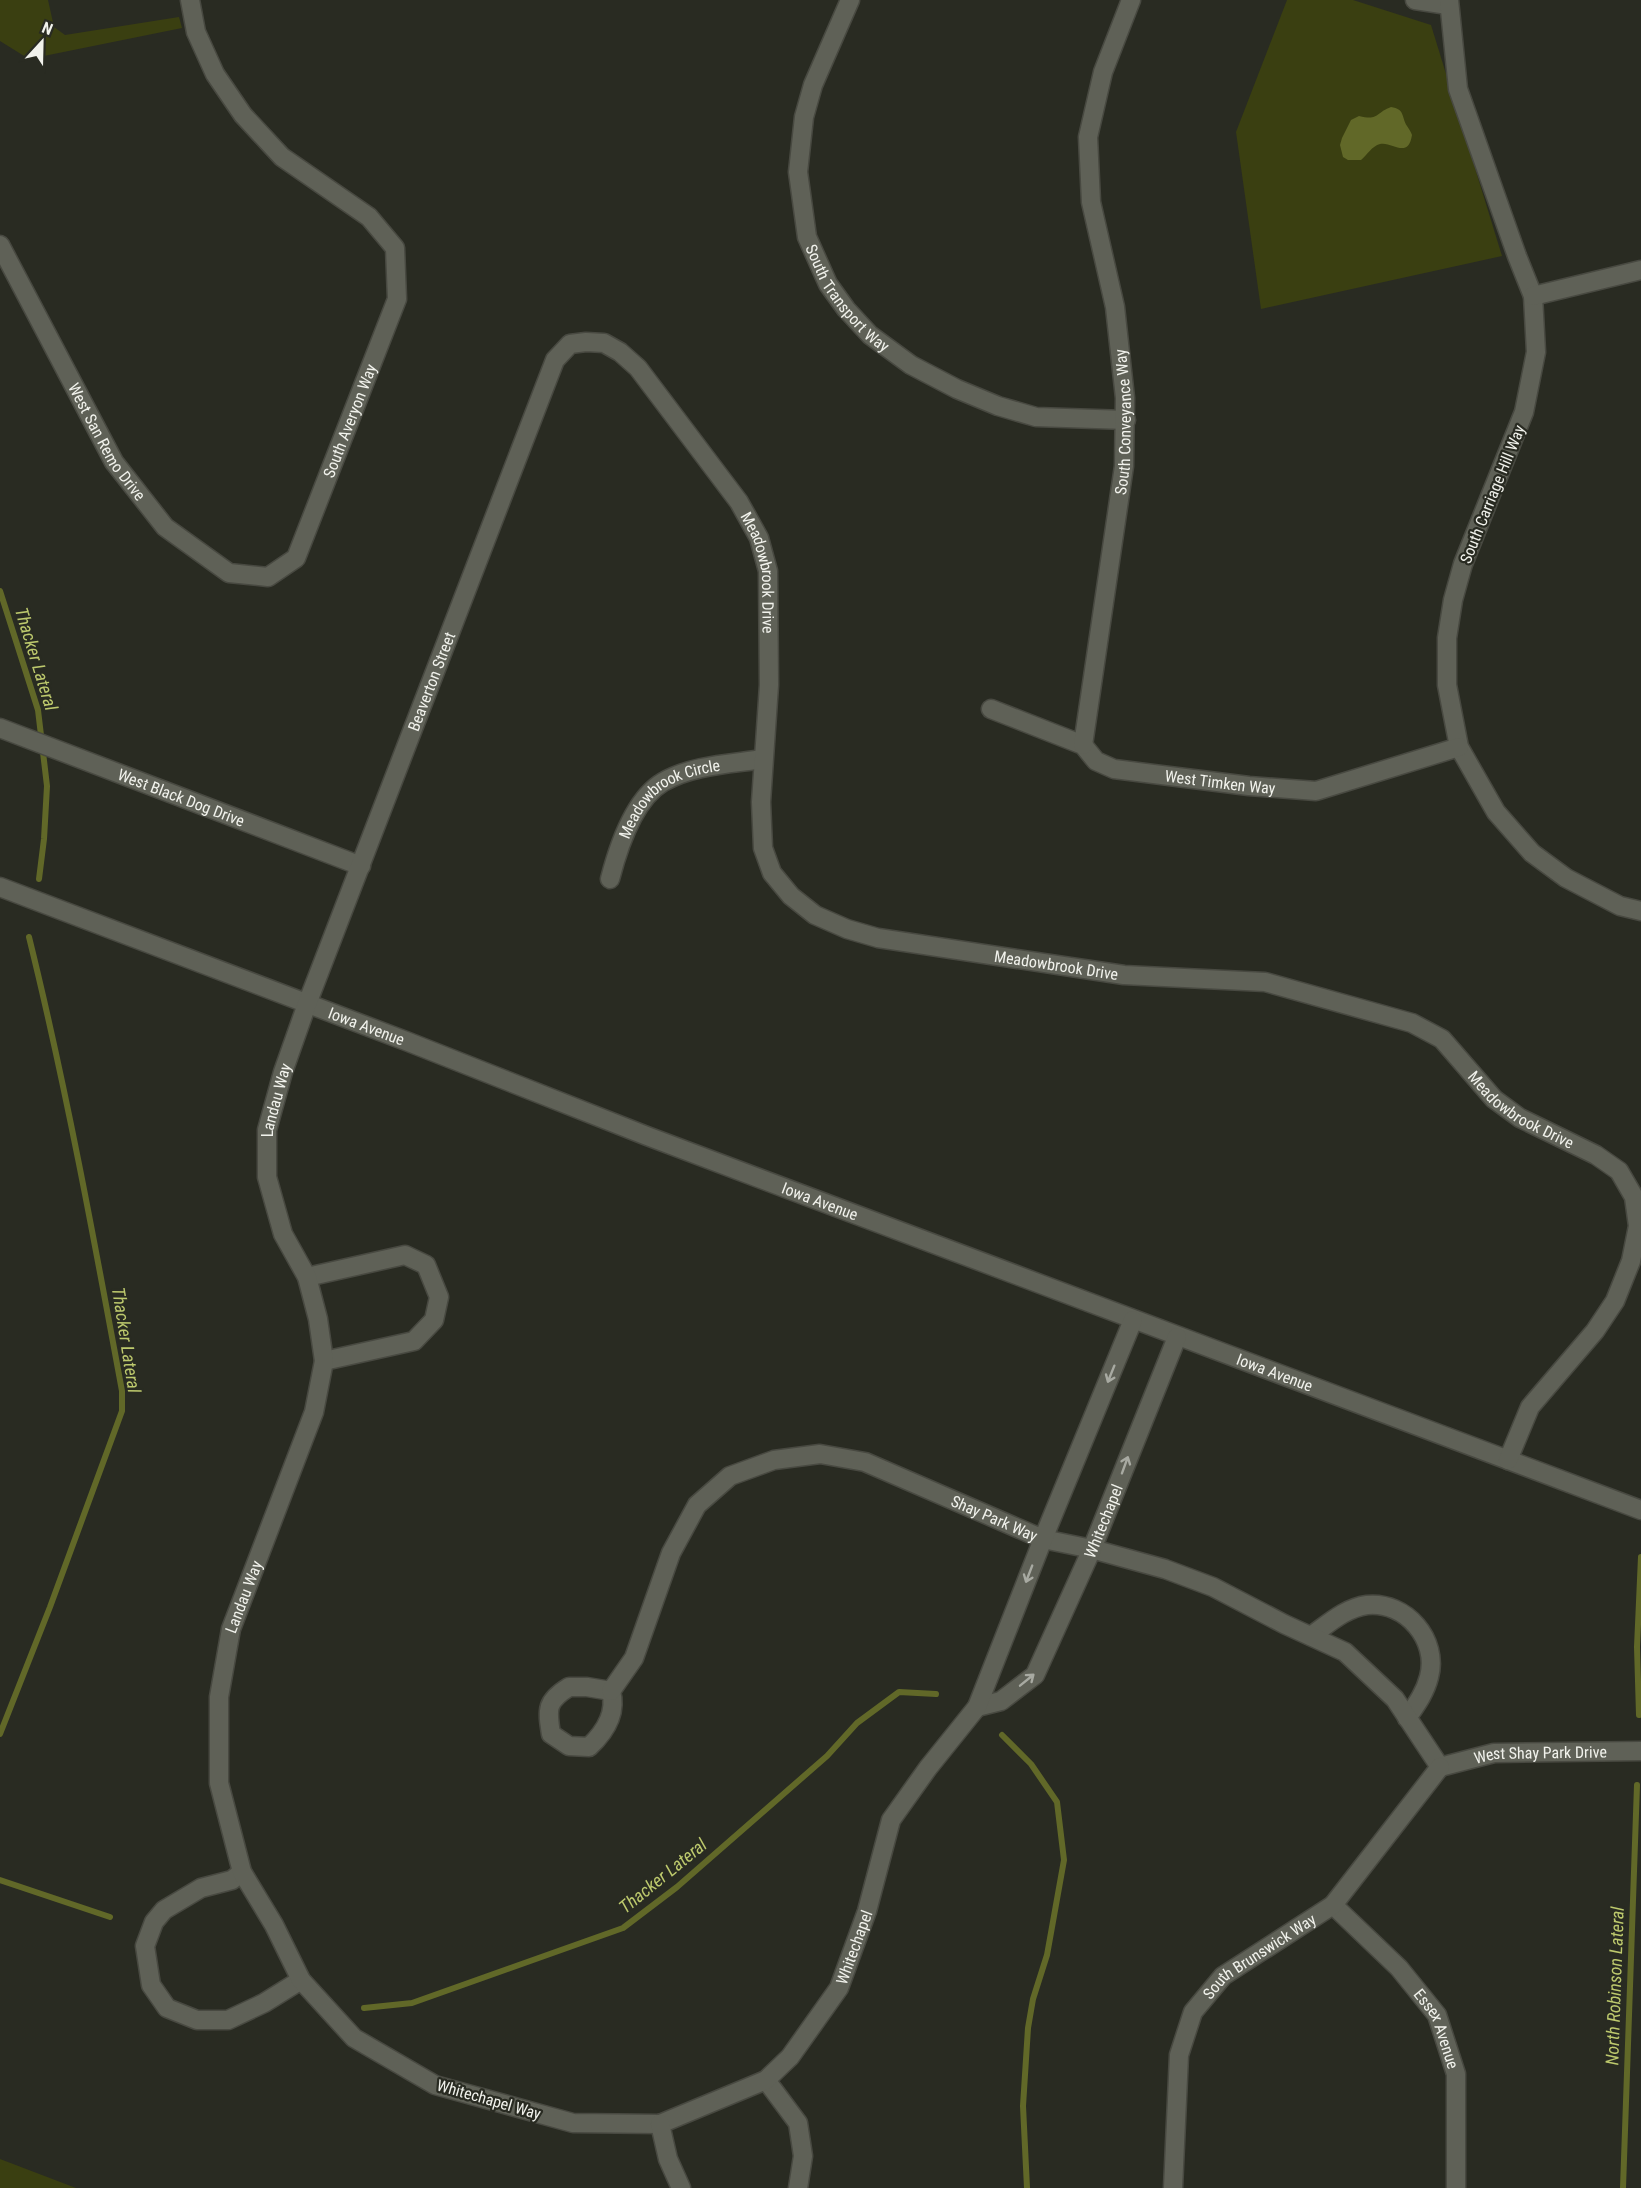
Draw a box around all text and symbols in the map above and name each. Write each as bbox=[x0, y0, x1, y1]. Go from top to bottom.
north arrow bbox=[12, 12, 72, 72]
text: N bbox=[39, 18, 56, 39]
street label: South Transport Way bbox=[801, 241, 893, 356]
street label: South Conveyance Way bbox=[1111, 348, 1135, 496]
street label: South Averyon Way bbox=[319, 361, 381, 480]
street label: West San Remo Drive bbox=[64, 380, 149, 504]
street label: South Carriage Hill Way bbox=[1456, 422, 1529, 566]
street label: Meadowbrook Drive bbox=[736, 509, 778, 633]
water label: Thacker Lateral bbox=[11, 605, 62, 714]
street label: Beaverton Street bbox=[404, 629, 459, 734]
street label: Meadowbrook Circle bbox=[615, 756, 721, 842]
street label: West Black Dog Drive bbox=[115, 765, 247, 831]
street label: West Timken Way bbox=[1164, 766, 1276, 798]
street label: Meadowbrook Drive bbox=[993, 947, 1119, 984]
street label: Iowa Avenue bbox=[326, 1003, 407, 1050]
street label: Landau Way bbox=[258, 1060, 295, 1137]
street label: Meadowbrook Drive bbox=[1464, 1067, 1577, 1153]
street label: Iowa Avenue bbox=[779, 1179, 860, 1224]
water label: Thacker Lateral bbox=[108, 1286, 145, 1395]
street label: Iowa Avenue bbox=[1234, 1350, 1315, 1396]
one-way arrow bbox=[1105, 1365, 1116, 1383]
one-way arrow bbox=[1120, 1457, 1131, 1475]
street label: Whitechapel bbox=[1080, 1482, 1127, 1561]
street label: Shay Park Way bbox=[948, 1491, 1041, 1546]
street label: Landau Way bbox=[221, 1558, 266, 1636]
one-way arrow bbox=[1023, 1564, 1034, 1583]
one-way arrow bbox=[1019, 1674, 1035, 1687]
street label: West Shay Park Drive bbox=[1472, 1742, 1607, 1768]
water label: Thacker Lateral bbox=[615, 1833, 711, 1917]
water label: North Robinson Lateral bbox=[1601, 1905, 1628, 2066]
street label: Whitechapel bbox=[832, 1908, 876, 1987]
street label: South Brunswick Way bbox=[1199, 1910, 1320, 2003]
street label: Essex Avenue bbox=[1410, 1985, 1463, 2071]
street label: Whitechapel Way bbox=[435, 2076, 543, 2124]

